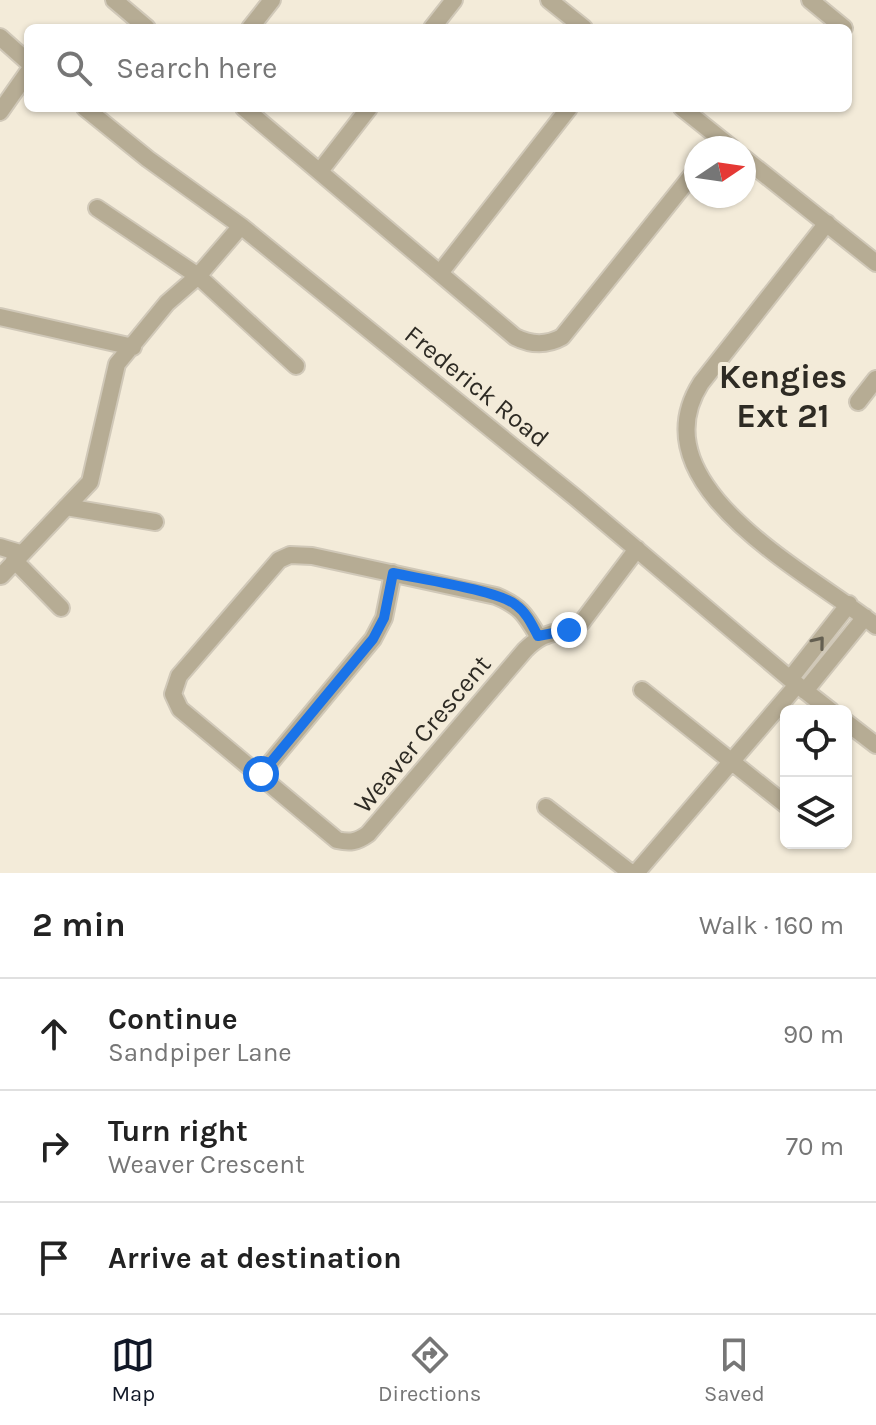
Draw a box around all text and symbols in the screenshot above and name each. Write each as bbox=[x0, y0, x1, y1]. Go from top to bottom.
search box bbox=[24, 24, 852, 112]
icon: search bbox=[52, 46, 96, 90]
text: Search here bbox=[116, 50, 277, 86]
north arrow bbox=[684, 136, 756, 208]
street label: Frederick Road bbox=[398, 319, 555, 454]
district label: Kengies Ext 21 bbox=[719, 357, 847, 436]
route end bbox=[551, 612, 587, 648]
one-way arrow bbox=[810, 636, 824, 651]
street label: Weaver Crescent bbox=[347, 649, 498, 820]
map controls bbox=[780, 705, 852, 849]
button: locate bbox=[780, 705, 852, 777]
route start bbox=[243, 756, 279, 792]
button: layers bbox=[780, 777, 852, 849]
text: 2 min bbox=[32, 905, 126, 945]
text: Walk · 160 m bbox=[699, 910, 844, 941]
text: Continue bbox=[108, 1001, 238, 1037]
icon: ahead bbox=[32, 1012, 76, 1056]
text: 90 m bbox=[783, 1019, 844, 1050]
text: Sandpiper Lane bbox=[108, 1037, 292, 1068]
text: Turn right bbox=[108, 1113, 248, 1149]
icon: right bbox=[32, 1124, 76, 1168]
text: 70 m bbox=[786, 1131, 844, 1162]
text: Weaver Crescent bbox=[108, 1149, 305, 1180]
icon: arrive bbox=[32, 1236, 76, 1280]
text: Arrive at destination bbox=[108, 1240, 402, 1276]
tab: Map bbox=[111, 1333, 155, 1407]
tab: Directions bbox=[378, 1333, 481, 1407]
tab: Saved bbox=[704, 1333, 765, 1407]

